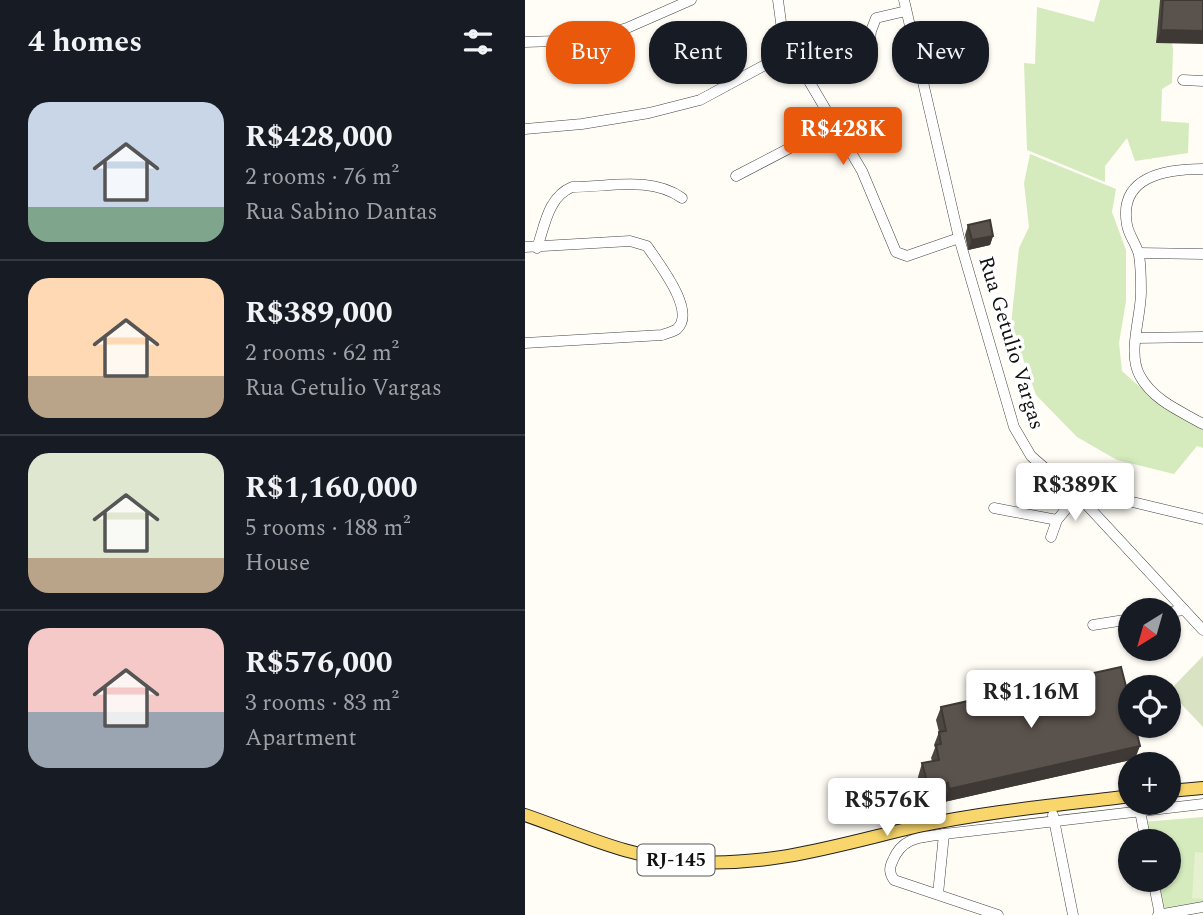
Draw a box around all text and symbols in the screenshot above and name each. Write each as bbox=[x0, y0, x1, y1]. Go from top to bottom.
text: 4 homes bbox=[28, 19, 142, 65]
chip: Buy bbox=[546, 21, 635, 84]
chip: Rent bbox=[649, 21, 747, 84]
chip: Filters bbox=[761, 21, 878, 84]
chip: New bbox=[892, 21, 989, 84]
icon: filters bbox=[459, 23, 497, 61]
pin: R$428K bbox=[786, 108, 900, 167]
text: R$428K bbox=[800, 112, 886, 147]
text: R$428,000 bbox=[245, 114, 393, 160]
icon: home bbox=[84, 130, 168, 214]
text: 2 rooms · 76 m² bbox=[245, 160, 399, 195]
text: Rua Sabino Dantas bbox=[245, 195, 437, 230]
street label: Rua Getulio Vargas bbox=[969, 252, 1053, 434]
text: R$389,000 bbox=[245, 290, 393, 336]
icon: home bbox=[84, 306, 168, 390]
text: 2 rooms · 62 m² bbox=[245, 336, 399, 371]
text: Rua Getulio Vargas bbox=[245, 371, 442, 406]
pin: R$389K bbox=[1018, 463, 1132, 523]
text: R$1,160,000 bbox=[245, 465, 418, 511]
text: R$389K bbox=[1032, 468, 1118, 503]
icon: home bbox=[84, 481, 168, 565]
text: 5 rooms · 188 m² bbox=[245, 511, 411, 546]
text: House bbox=[245, 546, 310, 581]
north arrow bbox=[1118, 598, 1181, 662]
map controls bbox=[1118, 598, 1181, 892]
text: R$576,000 bbox=[245, 640, 393, 686]
icon: home bbox=[84, 656, 168, 740]
pin: R$1.16M bbox=[966, 670, 1096, 730]
text: R$1.16M bbox=[982, 675, 1080, 710]
button: locate bbox=[1118, 675, 1181, 738]
text: 3 rooms · 83 m² bbox=[245, 686, 399, 721]
text: Apartment bbox=[245, 721, 357, 756]
button: + bbox=[1118, 752, 1181, 815]
pin: R$576K bbox=[830, 778, 944, 838]
text: R$576K bbox=[844, 783, 930, 818]
button: − bbox=[1118, 829, 1181, 892]
road number: RJ-145 bbox=[638, 845, 715, 876]

